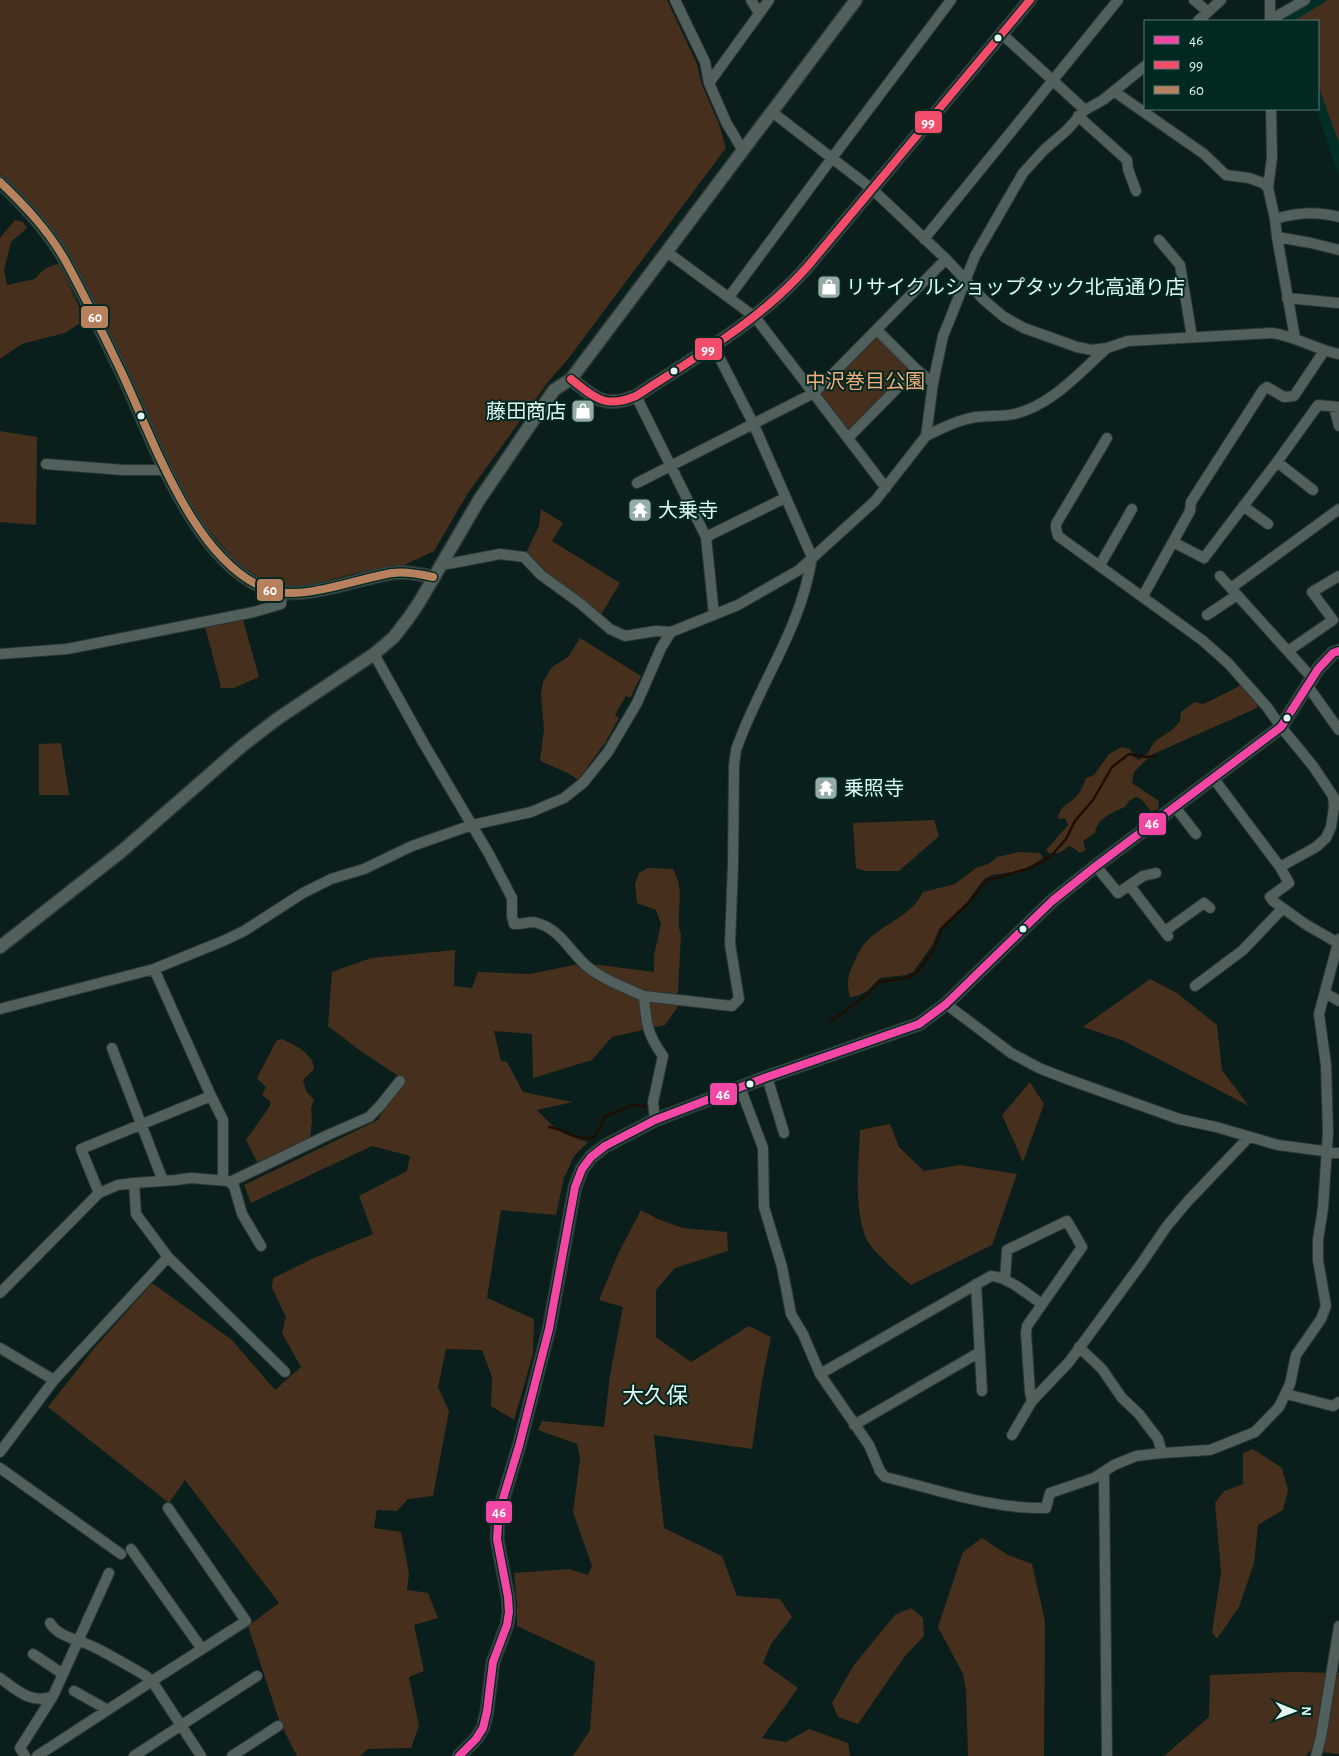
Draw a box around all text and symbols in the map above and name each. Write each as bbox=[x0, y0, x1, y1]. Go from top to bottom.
legend bbox=[1144, 20, 1319, 110]
unlabelled marker bbox=[993, 33, 1003, 43]
text: 46 bbox=[1189, 33, 1203, 48]
text: 99 bbox=[1189, 58, 1203, 73]
text: 60 bbox=[1189, 83, 1204, 98]
line badge: 99 bbox=[914, 110, 943, 134]
text: 99 bbox=[921, 116, 935, 130]
shop icon: リサイクルショップタック北高通り店 bbox=[816, 274, 842, 300]
place label: リサイクルショップタック北高通り店 bbox=[846, 277, 1185, 298]
line badge: 60 bbox=[80, 305, 109, 329]
text: 60 bbox=[88, 311, 102, 325]
line badge: 99 bbox=[694, 337, 723, 361]
text: 99 bbox=[701, 343, 715, 357]
unlabelled marker bbox=[669, 366, 679, 376]
park label: 中沢巻目公園 bbox=[805, 371, 925, 392]
shop icon: 藤田商店 bbox=[570, 398, 596, 424]
place label: 藤田商店 bbox=[486, 401, 566, 422]
unlabelled marker bbox=[136, 411, 146, 421]
temple icon: 大乗寺 bbox=[627, 497, 653, 523]
place label: 大乗寺 bbox=[658, 500, 718, 521]
line badge: 60 bbox=[256, 578, 284, 602]
text: 60 bbox=[263, 584, 277, 598]
unlabelled marker bbox=[1282, 713, 1292, 723]
temple icon: 乗照寺 bbox=[813, 775, 839, 801]
place label: 乗照寺 bbox=[844, 778, 904, 799]
line badge: 46 bbox=[1138, 812, 1167, 836]
text: 46 bbox=[1145, 817, 1159, 831]
unlabelled marker bbox=[1018, 924, 1028, 934]
unlabelled marker bbox=[745, 1079, 755, 1089]
line badge: 46 bbox=[709, 1082, 738, 1106]
text: 46 bbox=[716, 1088, 730, 1102]
district label: 大久保 bbox=[622, 1384, 688, 1407]
line badge: 46 bbox=[485, 1500, 513, 1524]
text: 46 bbox=[492, 1506, 506, 1520]
north arrow bbox=[1269, 1686, 1319, 1736]
text: N bbox=[1299, 1706, 1313, 1716]

